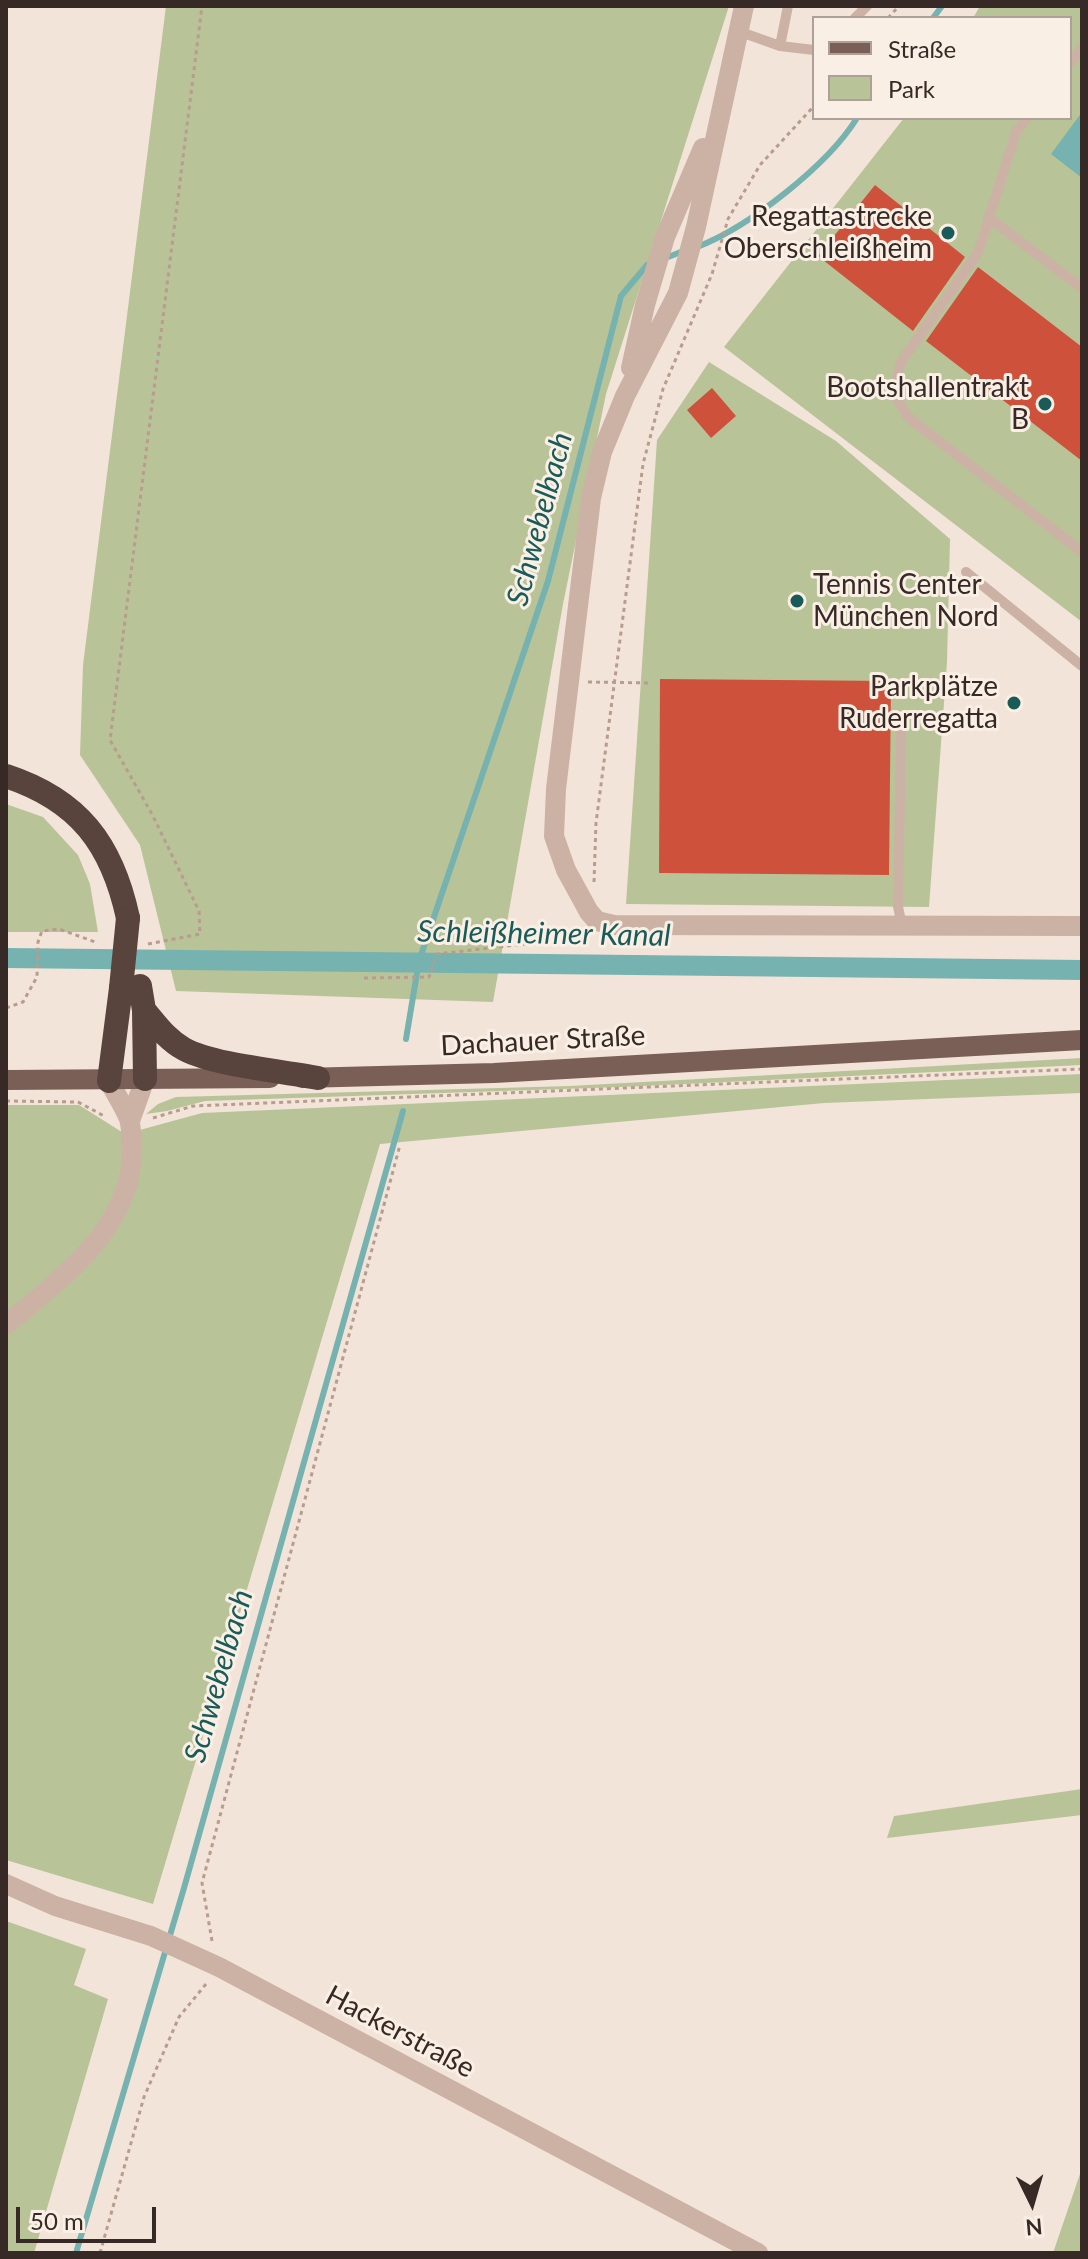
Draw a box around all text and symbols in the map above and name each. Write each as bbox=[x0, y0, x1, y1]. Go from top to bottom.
legend bbox=[812, 16, 1072, 120]
text: Straße bbox=[888, 34, 956, 63]
text: Park bbox=[888, 74, 935, 103]
place label: Regattastrecke Oberschleißheim bbox=[724, 200, 932, 266]
marker: Regattastrecke Oberschleißheim bbox=[939, 224, 957, 242]
place label: Bootshallentrakt B bbox=[826, 371, 1029, 437]
marker: Bootshallentrakt B bbox=[1036, 395, 1054, 413]
water label: Schwebelbach bbox=[500, 428, 580, 610]
place label: Tennis Center München Nord bbox=[813, 568, 999, 634]
marker: Tennis Center München Nord bbox=[788, 592, 806, 610]
place label: Parkplätze Ruderregatta bbox=[839, 670, 998, 736]
marker: Parkplätze Ruderregatta bbox=[1005, 694, 1023, 712]
water label: Schleißheimer Kanal bbox=[417, 914, 671, 954]
street label: Dachauer Straße bbox=[440, 1019, 646, 1063]
water label: Schwebelbach bbox=[177, 1585, 261, 1767]
street label: Hackerstraße bbox=[320, 1979, 480, 2085]
north arrow bbox=[992, 2163, 1072, 2243]
scale bar bbox=[20, 2191, 160, 2241]
text: 50 m bbox=[30, 2206, 84, 2235]
text: N bbox=[1025, 2213, 1044, 2242]

